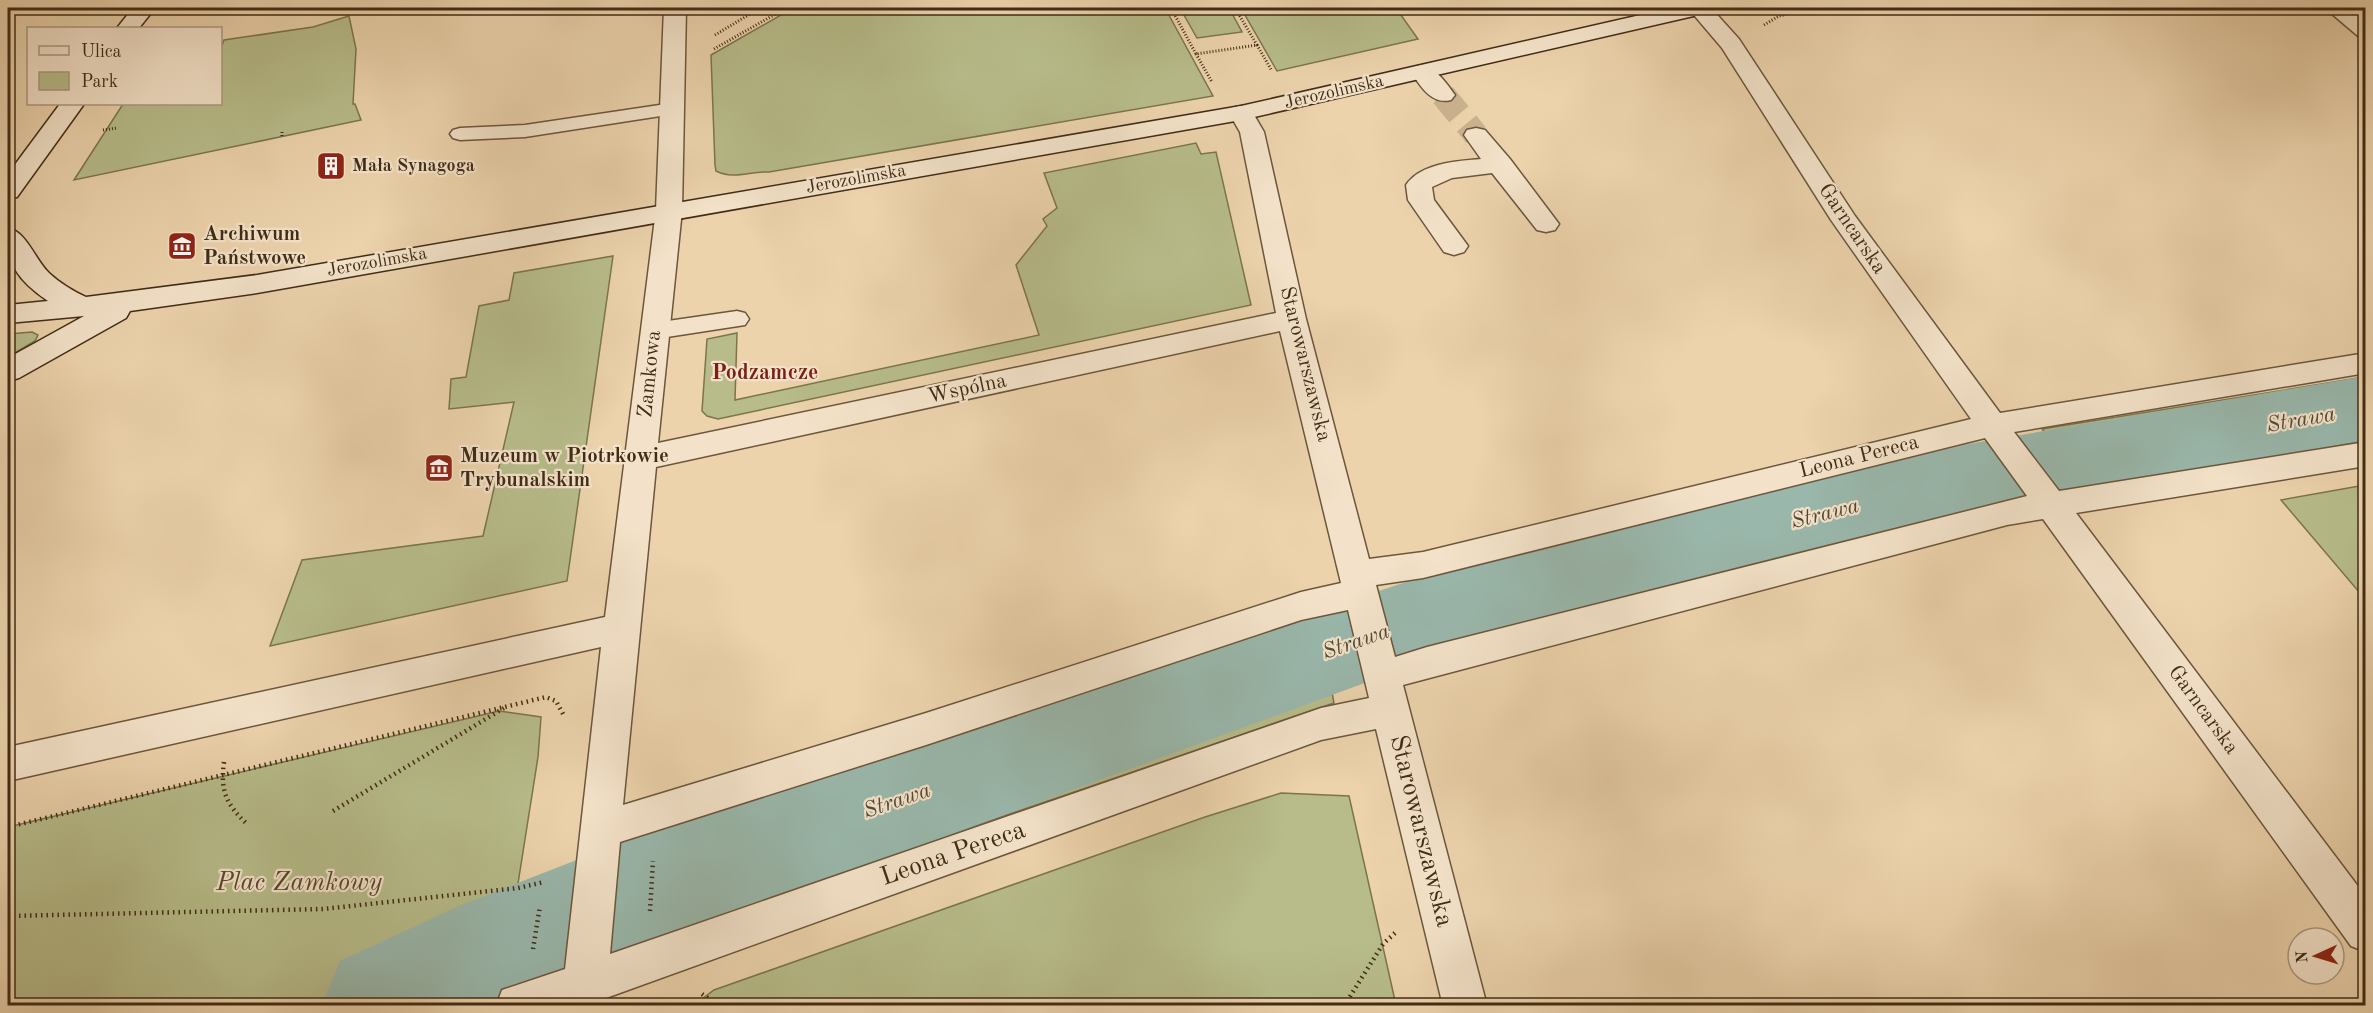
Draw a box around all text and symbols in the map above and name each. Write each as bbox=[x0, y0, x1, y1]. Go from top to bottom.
legend bbox=[27, 27, 222, 105]
text: Ulica bbox=[81, 43, 122, 61]
street label: Jerozolimska bbox=[1283, 72, 1385, 112]
text: Park bbox=[81, 73, 118, 91]
building icon: Mała Synagoga bbox=[315, 150, 347, 182]
place label: Mała Synagoga bbox=[352, 157, 475, 175]
street label: Jerozolimska bbox=[805, 161, 908, 197]
street label: Garncarska bbox=[1814, 180, 1890, 278]
place label: Archiwum Państwowe bbox=[203, 224, 306, 269]
museum icon: Archiwum Państwowe bbox=[166, 230, 198, 262]
street label: Jerozolimska bbox=[326, 244, 429, 280]
street label: Starowarszawska bbox=[1276, 284, 1334, 444]
street label: Zamkowa bbox=[635, 329, 665, 419]
district label: Podzamcze bbox=[712, 362, 818, 384]
street label: Wspólna bbox=[926, 370, 1008, 408]
water label: Strawa bbox=[2265, 403, 2337, 437]
street label: Leona Pereca bbox=[1797, 432, 1921, 482]
place label: Muzeum w Piotrkowie Trybunalskim bbox=[460, 446, 669, 491]
museum icon: Muzeum w Piotrkowie Trybunalskim bbox=[423, 452, 455, 484]
water label: Strawa bbox=[1789, 495, 1862, 533]
water label: Strawa bbox=[1320, 620, 1393, 664]
street label: Garncarska bbox=[2164, 662, 2242, 758]
street label: Starowarszawska bbox=[1385, 732, 1457, 930]
water label: Strawa bbox=[861, 779, 934, 823]
street label: Leona Pereca bbox=[877, 817, 1029, 891]
park label: Plac Zamkowy bbox=[215, 870, 383, 896]
north arrow bbox=[2286, 926, 2346, 986]
text: N bbox=[2295, 949, 2311, 964]

